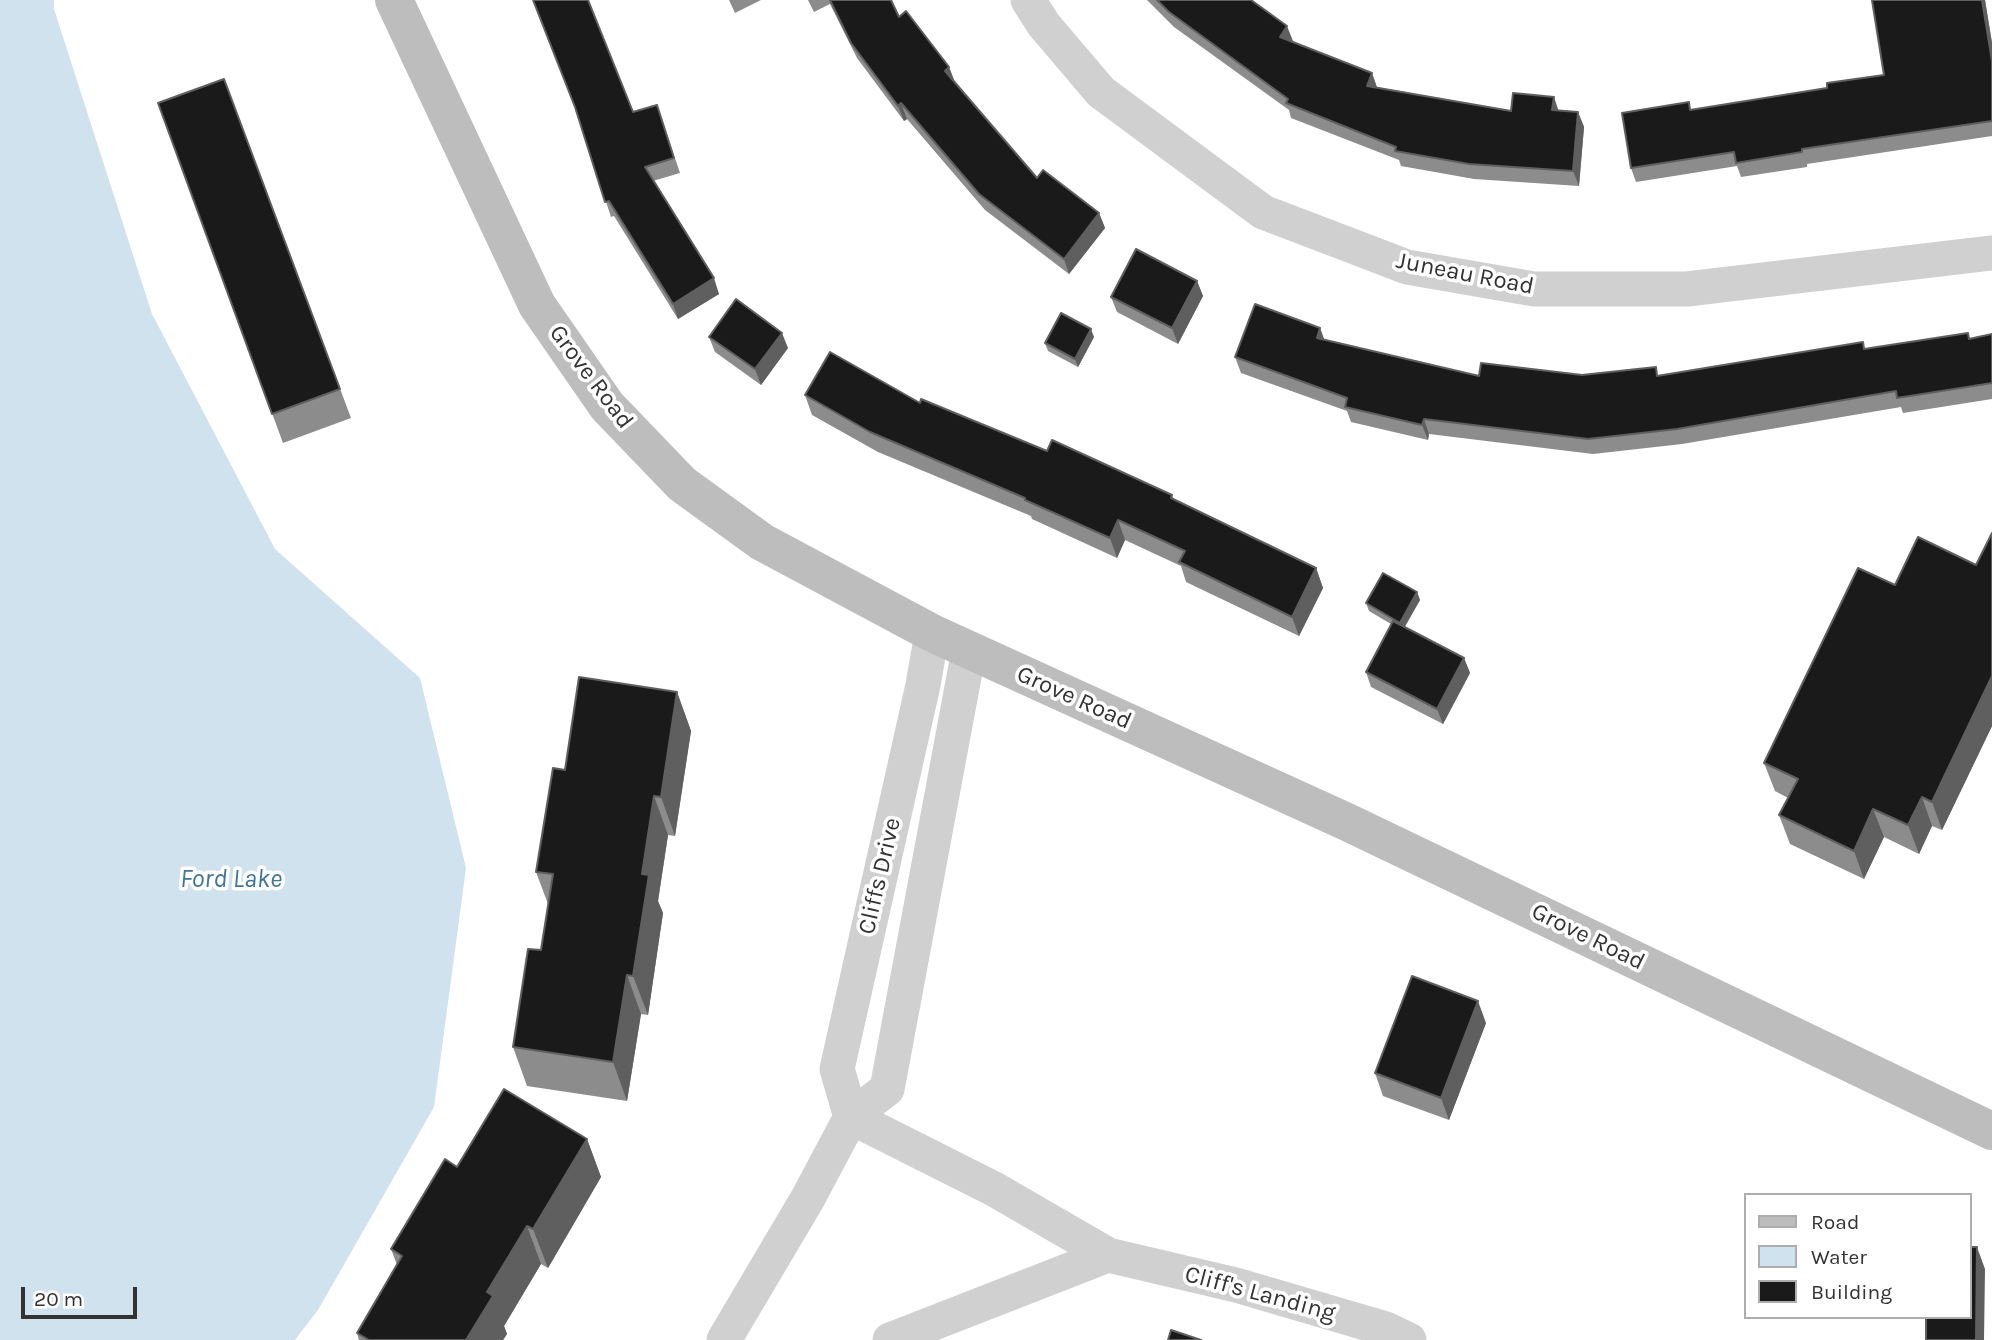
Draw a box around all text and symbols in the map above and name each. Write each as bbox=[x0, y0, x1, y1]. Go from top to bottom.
street label: Juneau Road bbox=[1394, 247, 1536, 301]
street label: Grove Road bbox=[543, 319, 639, 435]
street label: Grove Road bbox=[1012, 660, 1136, 736]
street label: Cliffs Drive bbox=[853, 815, 907, 937]
water label: Ford Lake bbox=[180, 864, 282, 896]
street label: Grove Road bbox=[1527, 897, 1649, 977]
legend bbox=[1744, 1193, 1971, 1319]
text: Road bbox=[1811, 1210, 1859, 1234]
text: Water bbox=[1811, 1245, 1867, 1269]
street label: Cliff's Landing bbox=[1181, 1260, 1339, 1328]
scale bar bbox=[24, 1274, 140, 1318]
text: Building bbox=[1811, 1280, 1892, 1304]
text: 20 m bbox=[34, 1287, 83, 1311]

